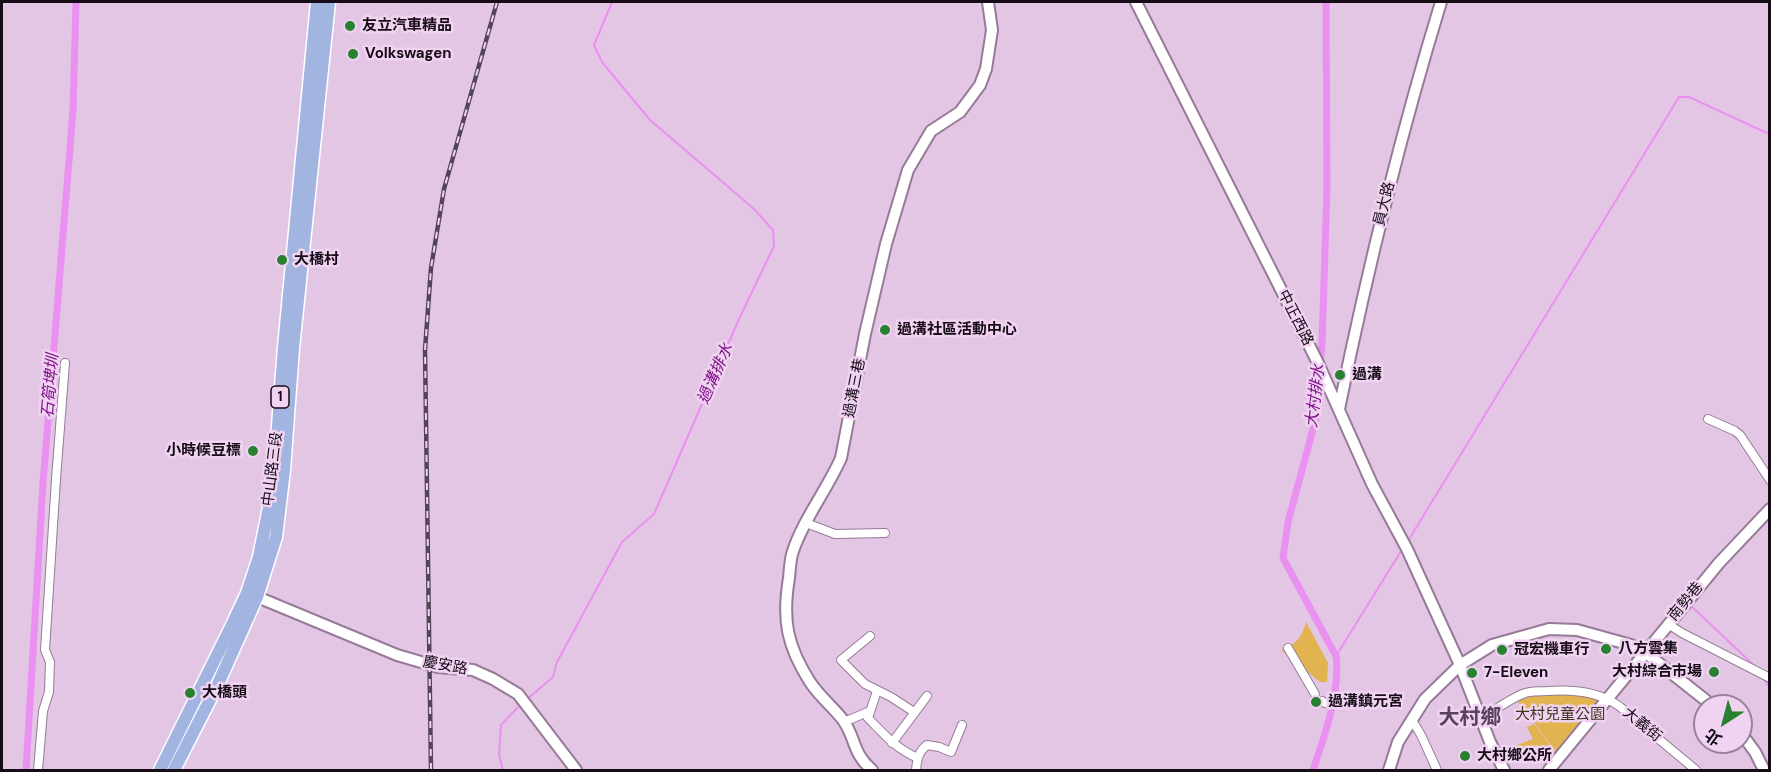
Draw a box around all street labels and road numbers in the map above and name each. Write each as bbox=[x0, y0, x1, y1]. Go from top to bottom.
street label: 員大路 bbox=[1371, 180, 1399, 228]
street label: 中正西路 bbox=[1273, 287, 1317, 349]
street label: 過溝三巷 bbox=[840, 357, 870, 419]
road number: 1 bbox=[271, 386, 289, 408]
street label: 中山路三段 bbox=[259, 431, 287, 507]
street label: 南勢巷 bbox=[1665, 579, 1707, 625]
street label: 慶安路 bbox=[421, 653, 469, 679]
street label: 大義街 bbox=[1619, 704, 1665, 746]

